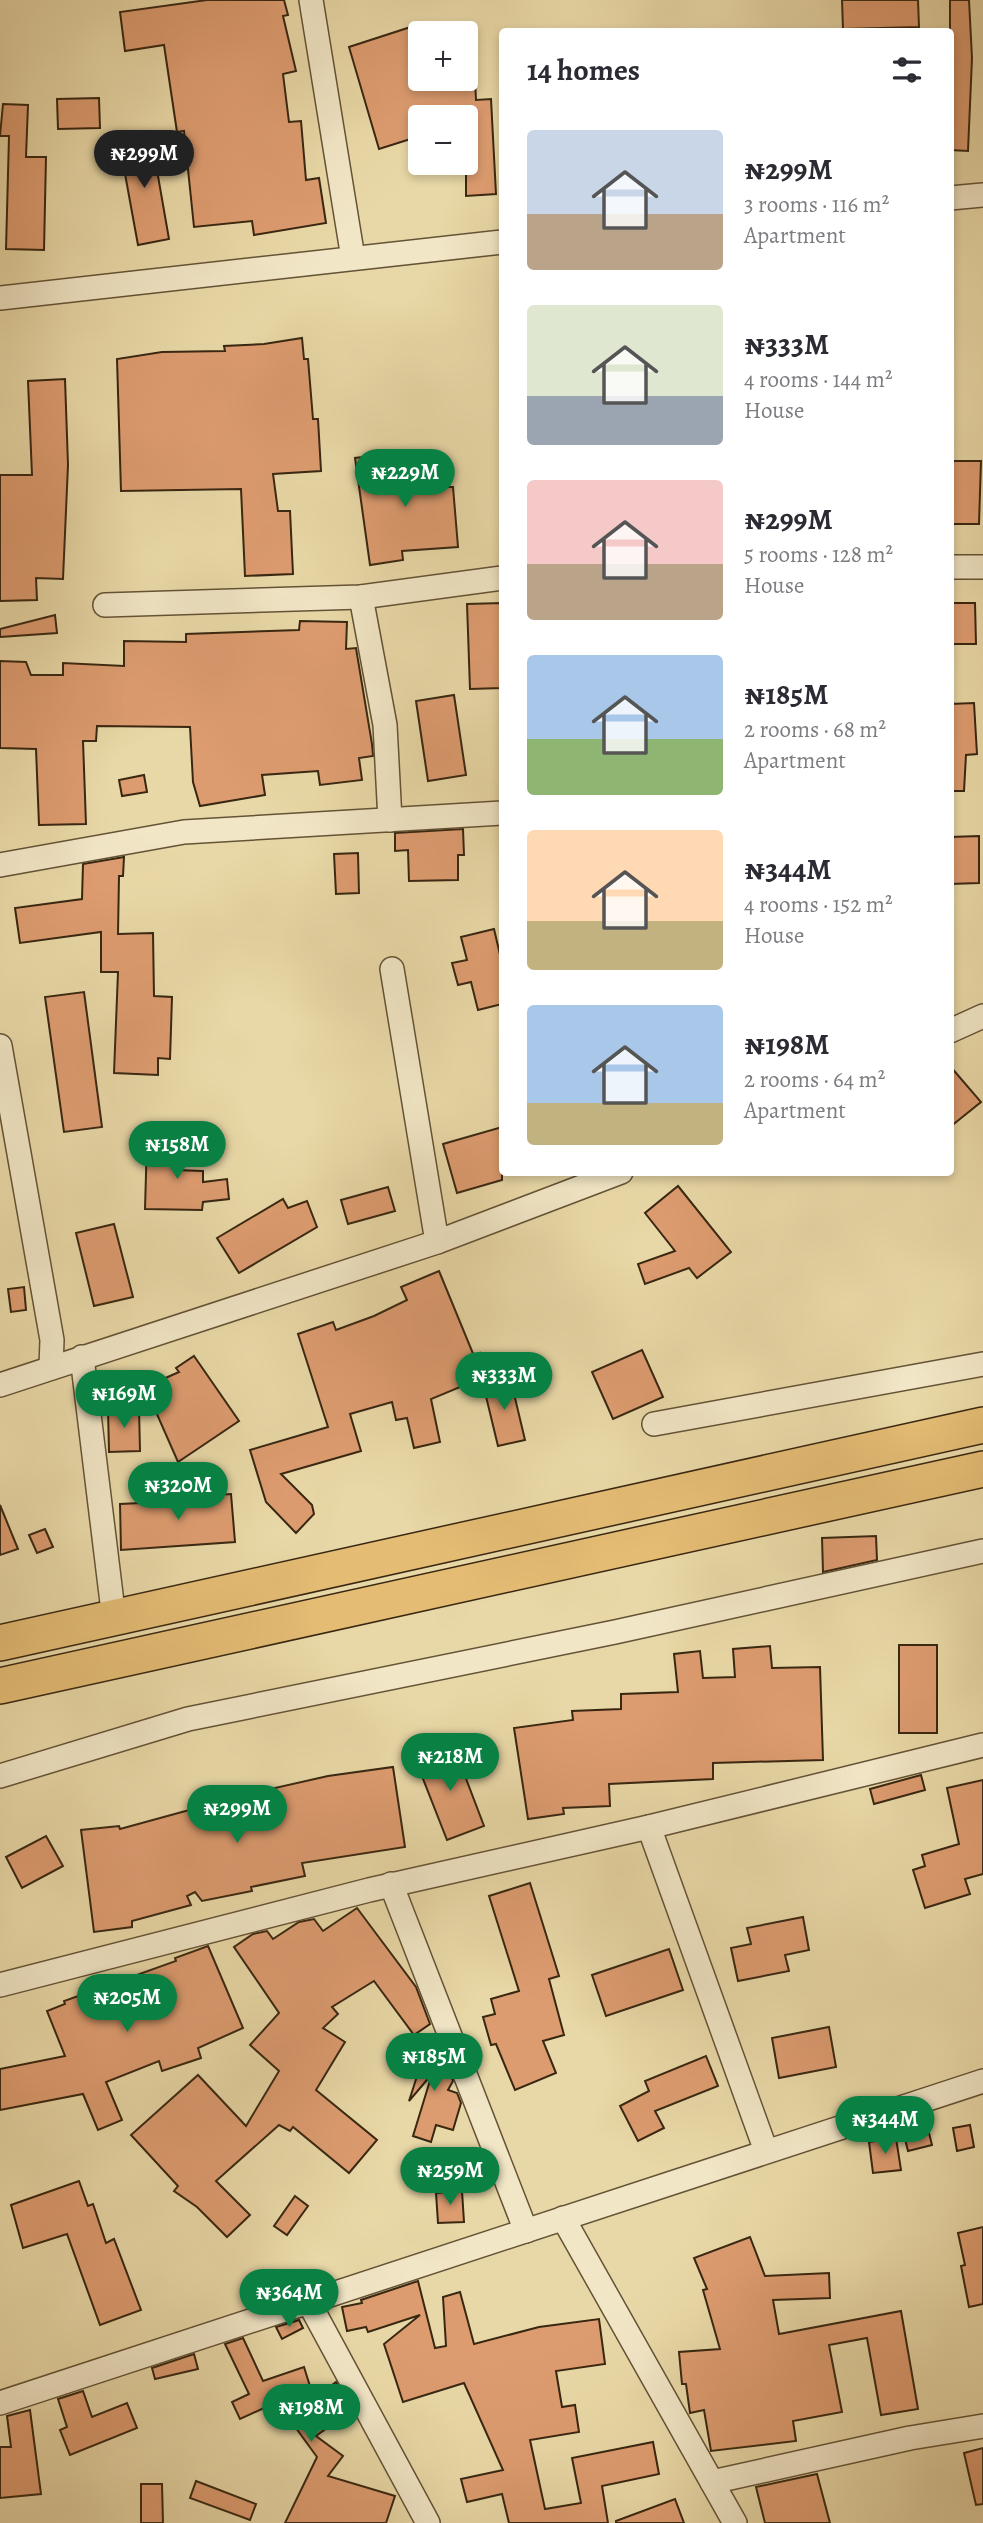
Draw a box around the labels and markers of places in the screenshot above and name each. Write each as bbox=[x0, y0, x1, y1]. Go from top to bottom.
pin: ₦299M bbox=[95, 130, 193, 190]
pin: ₦229M bbox=[356, 449, 454, 509]
pin: ₦158M bbox=[128, 1122, 226, 1181]
pin: ₦333M bbox=[455, 1352, 553, 1412]
pin: ₦169M bbox=[75, 1370, 173, 1430]
pin: ₦320M bbox=[129, 1462, 227, 1522]
pin: ₦218M bbox=[401, 1734, 499, 1793]
pin: ₦299M bbox=[188, 1786, 286, 1845]
pin: ₦205M bbox=[78, 1974, 176, 2034]
pin: ₦185M bbox=[385, 2034, 483, 2093]
pin: ₦344M bbox=[836, 2096, 934, 2156]
pin: ₦259M bbox=[401, 2148, 499, 2207]
pin: ₦364M bbox=[240, 2270, 338, 2329]
pin: ₦198M bbox=[262, 2384, 360, 2444]

